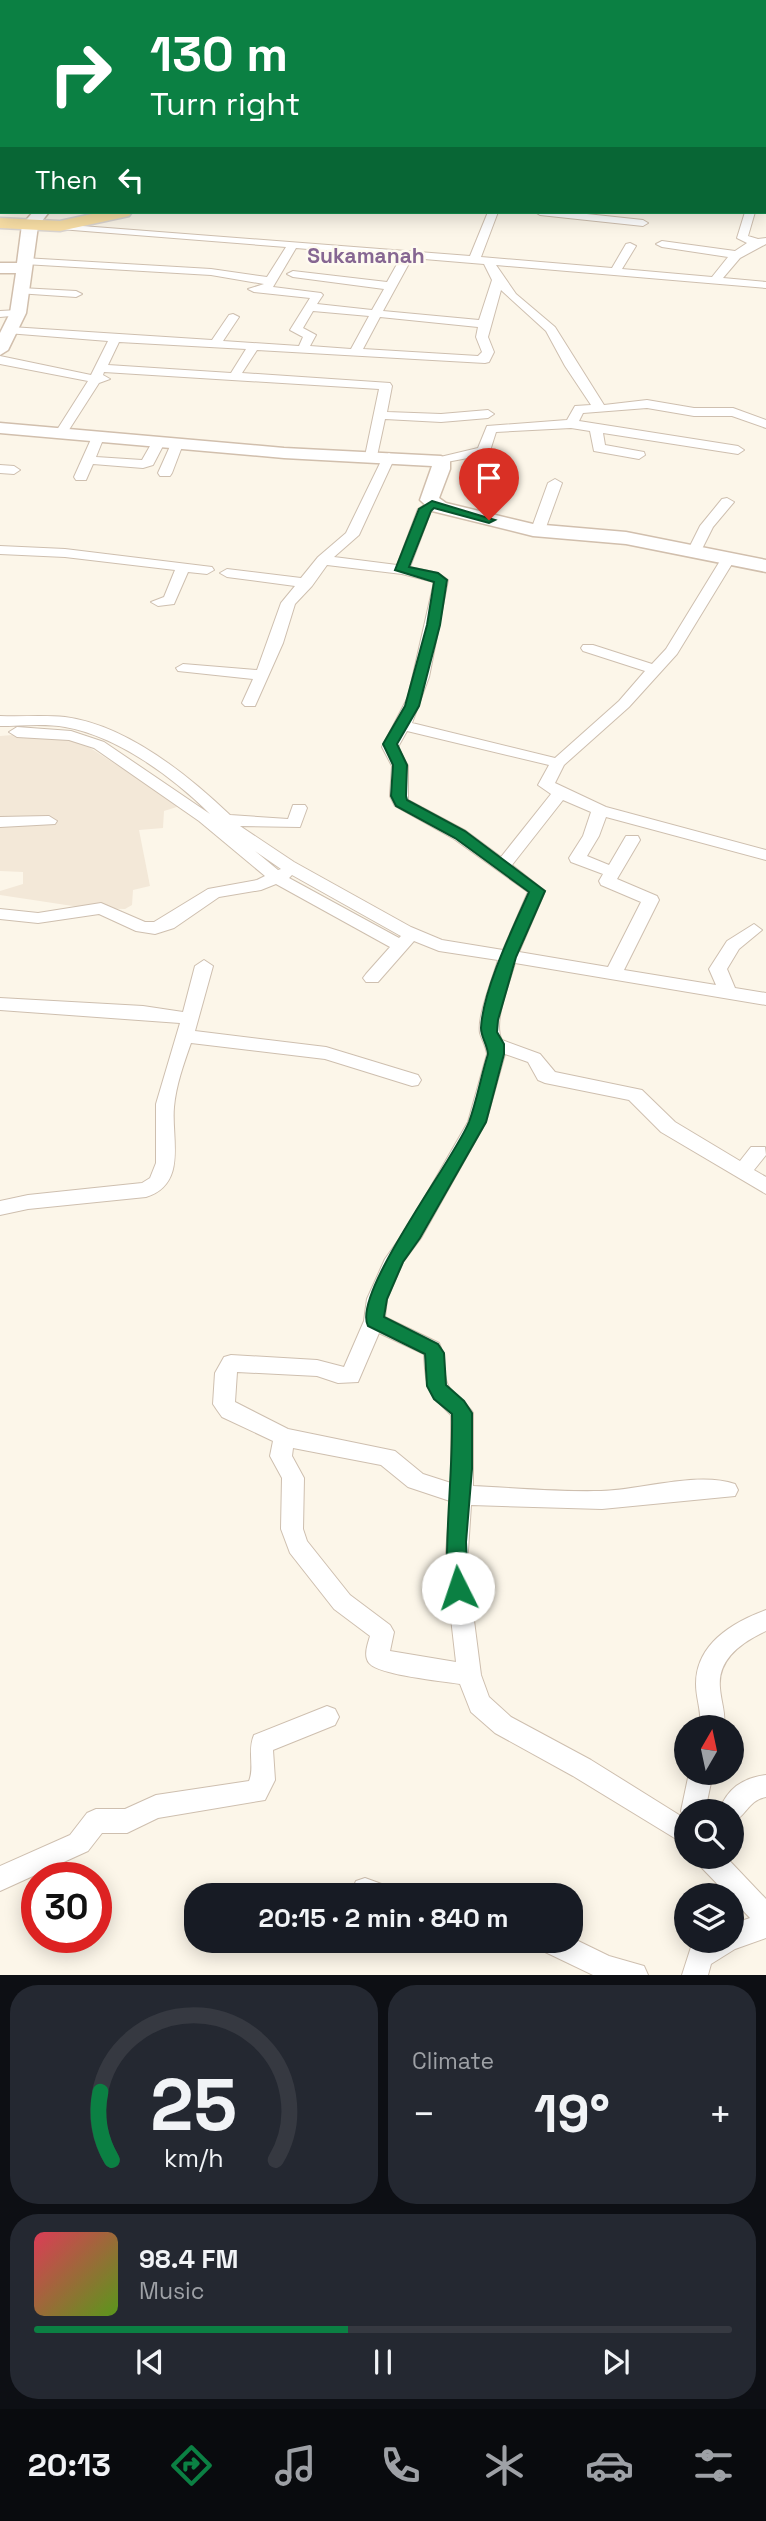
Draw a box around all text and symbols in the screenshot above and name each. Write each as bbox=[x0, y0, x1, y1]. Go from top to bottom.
text: 130 m bbox=[150, 23, 288, 85]
icon: right bbox=[35, 28, 126, 119]
text: Turn right bbox=[150, 84, 300, 124]
icon: left bbox=[112, 161, 150, 199]
text: Then bbox=[35, 163, 98, 197]
district label: Sukamanah bbox=[307, 242, 425, 269]
pin bbox=[459, 448, 519, 520]
icon: arrive bbox=[470, 459, 508, 497]
position arrow bbox=[421, 1551, 495, 1625]
north arrow bbox=[674, 1715, 744, 1785]
map controls bbox=[674, 1715, 744, 1953]
button: search bbox=[674, 1799, 744, 1869]
speed limit sign: 30 bbox=[21, 1862, 112, 1953]
button: layers bbox=[674, 1883, 744, 1953]
text: 20:15 · 2 min · 840 m bbox=[258, 1901, 509, 1935]
text: Climate bbox=[412, 2046, 494, 2076]
text: 25 bbox=[151, 2059, 237, 2152]
text: 19° bbox=[534, 2081, 610, 2147]
text: − bbox=[412, 2090, 436, 2138]
text: + bbox=[708, 2090, 732, 2138]
text: km/h bbox=[164, 2142, 224, 2174]
text: 98.4 FM bbox=[139, 2242, 238, 2276]
text: Music bbox=[139, 2276, 204, 2306]
icon: previous bbox=[131, 2343, 169, 2381]
icon: pause bbox=[364, 2343, 402, 2381]
icon: next bbox=[597, 2343, 635, 2381]
icon: directions bbox=[167, 2441, 216, 2490]
icon: music bbox=[271, 2441, 320, 2490]
icon: phone bbox=[376, 2441, 425, 2490]
icon: climate bbox=[480, 2441, 529, 2490]
icon: car bbox=[585, 2441, 634, 2490]
icon: filters bbox=[689, 2441, 738, 2490]
text: 20:13 bbox=[28, 2445, 111, 2485]

